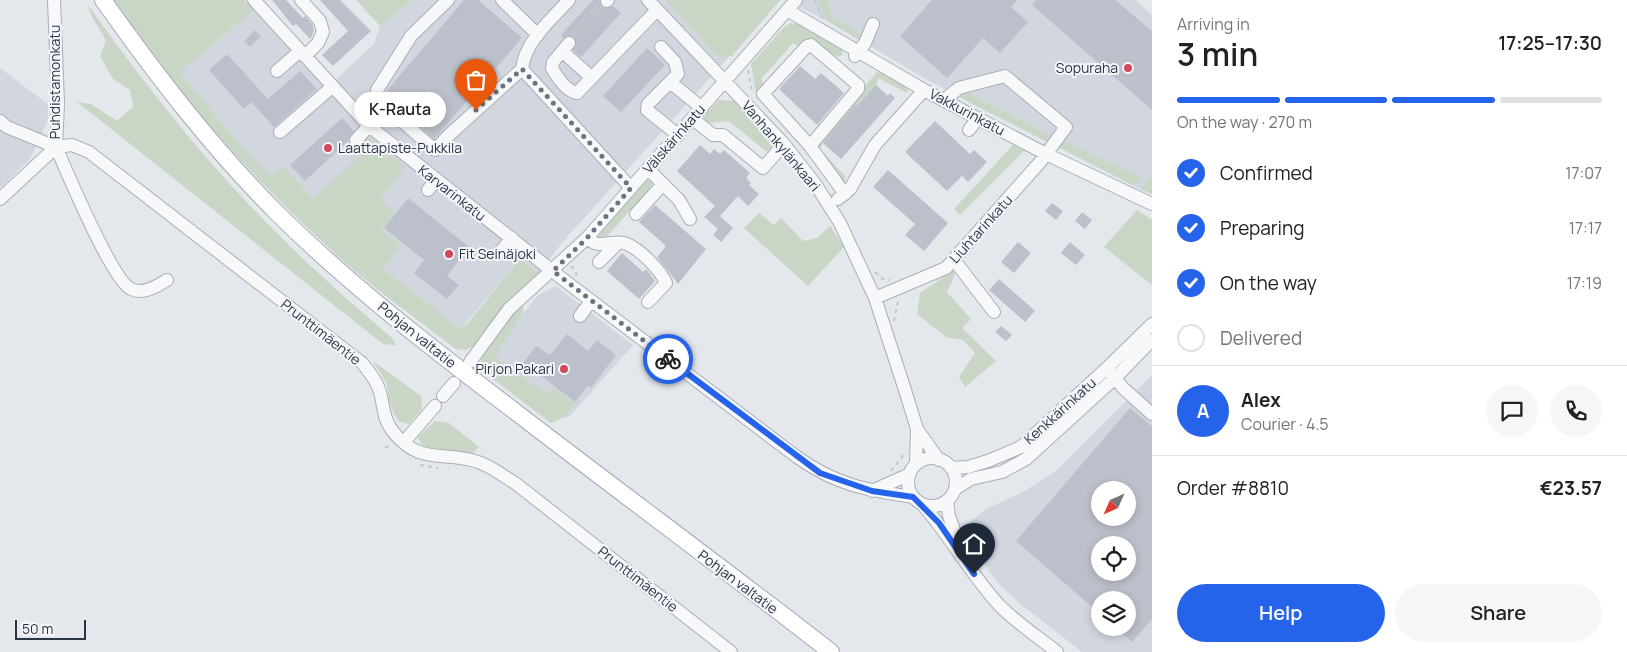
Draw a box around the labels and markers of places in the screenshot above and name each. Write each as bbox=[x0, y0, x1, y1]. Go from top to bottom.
place label: Sopuraha bbox=[1056, 58, 1118, 77]
pin bbox=[455, 59, 497, 110]
marker: Sopuraha bbox=[1122, 62, 1134, 74]
callout: K-Rauta bbox=[354, 92, 446, 128]
place label: Laattapiste-Pukkila bbox=[338, 138, 462, 157]
marker: Laattapiste-Pukkila bbox=[322, 142, 334, 154]
place label: Fit Seinäjoki bbox=[459, 244, 536, 263]
marker: Fit Seinäjoki bbox=[443, 248, 455, 260]
place label: Pirjon Pakari bbox=[475, 359, 554, 378]
marker: Pirjon Pakari bbox=[558, 363, 570, 375]
pin bbox=[953, 523, 995, 574]

